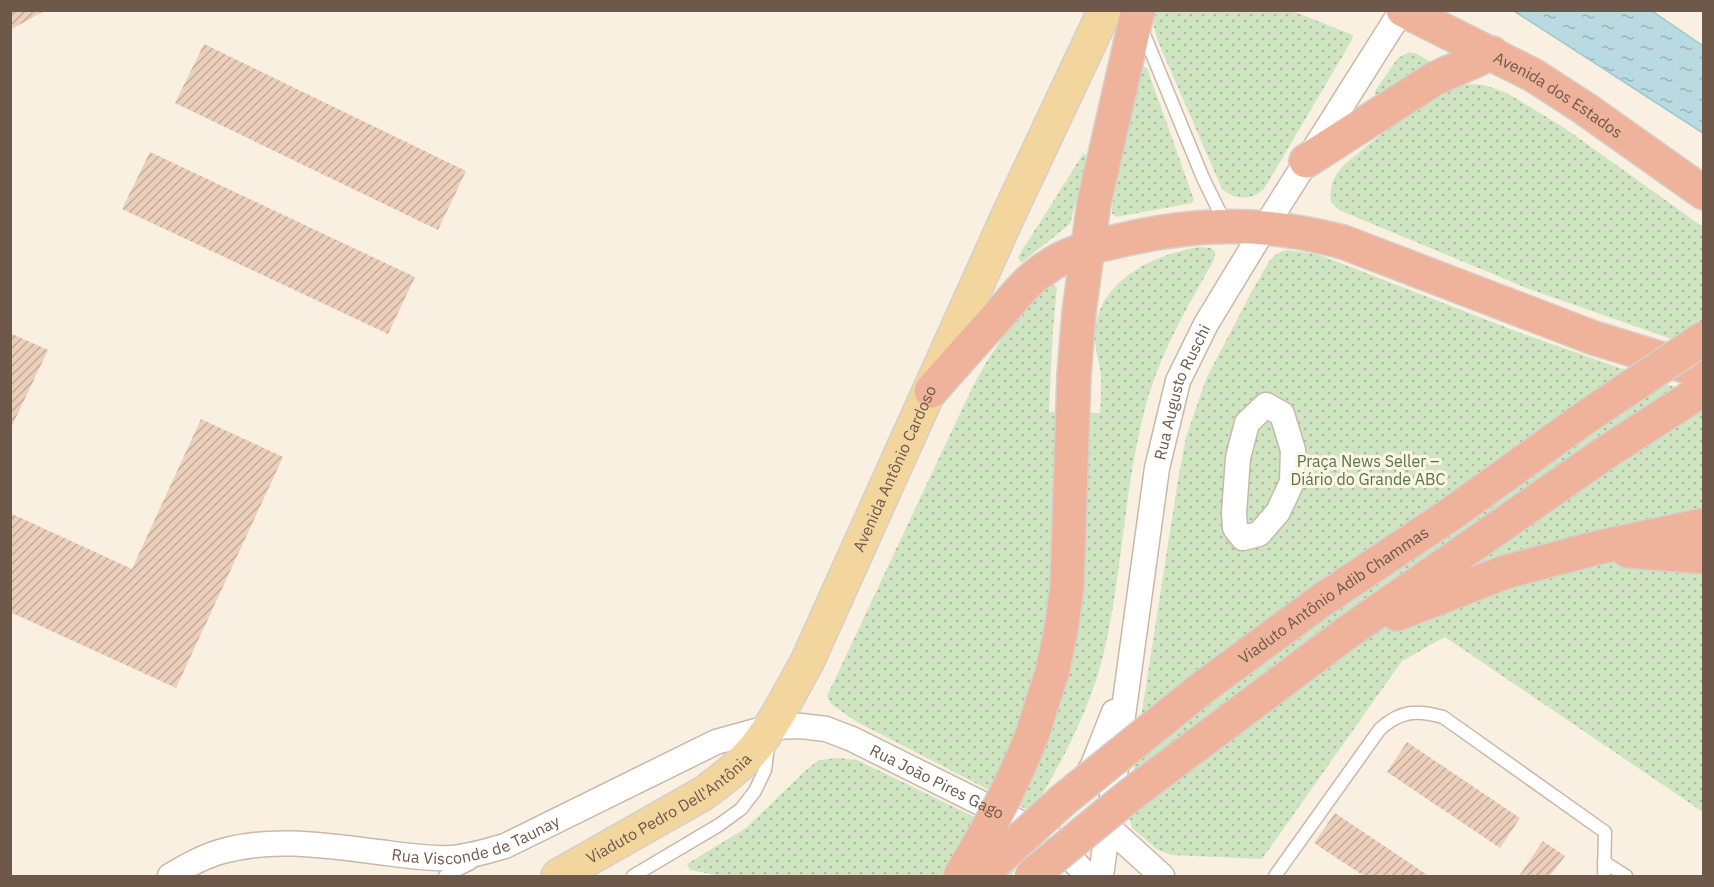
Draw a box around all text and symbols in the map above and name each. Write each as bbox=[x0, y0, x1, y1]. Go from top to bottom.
street label: Avenida dos Estados bbox=[1491, 47, 1627, 142]
street label: Rua Augusto Ruschi bbox=[1149, 321, 1214, 462]
street label: Avenida Antônio Cardoso bbox=[848, 382, 940, 555]
park label: Praça News Seller – Diário do Grande ABC bbox=[1291, 451, 1446, 489]
street label: Viaduto Antônio Adib Chammas bbox=[1234, 522, 1432, 668]
street label: Rua João Pires Gago bbox=[867, 740, 1007, 823]
street label: Viaduto Pedro Dell'Antônia bbox=[583, 748, 756, 868]
street label: Rua Visconde de Taunay bbox=[390, 811, 563, 868]

